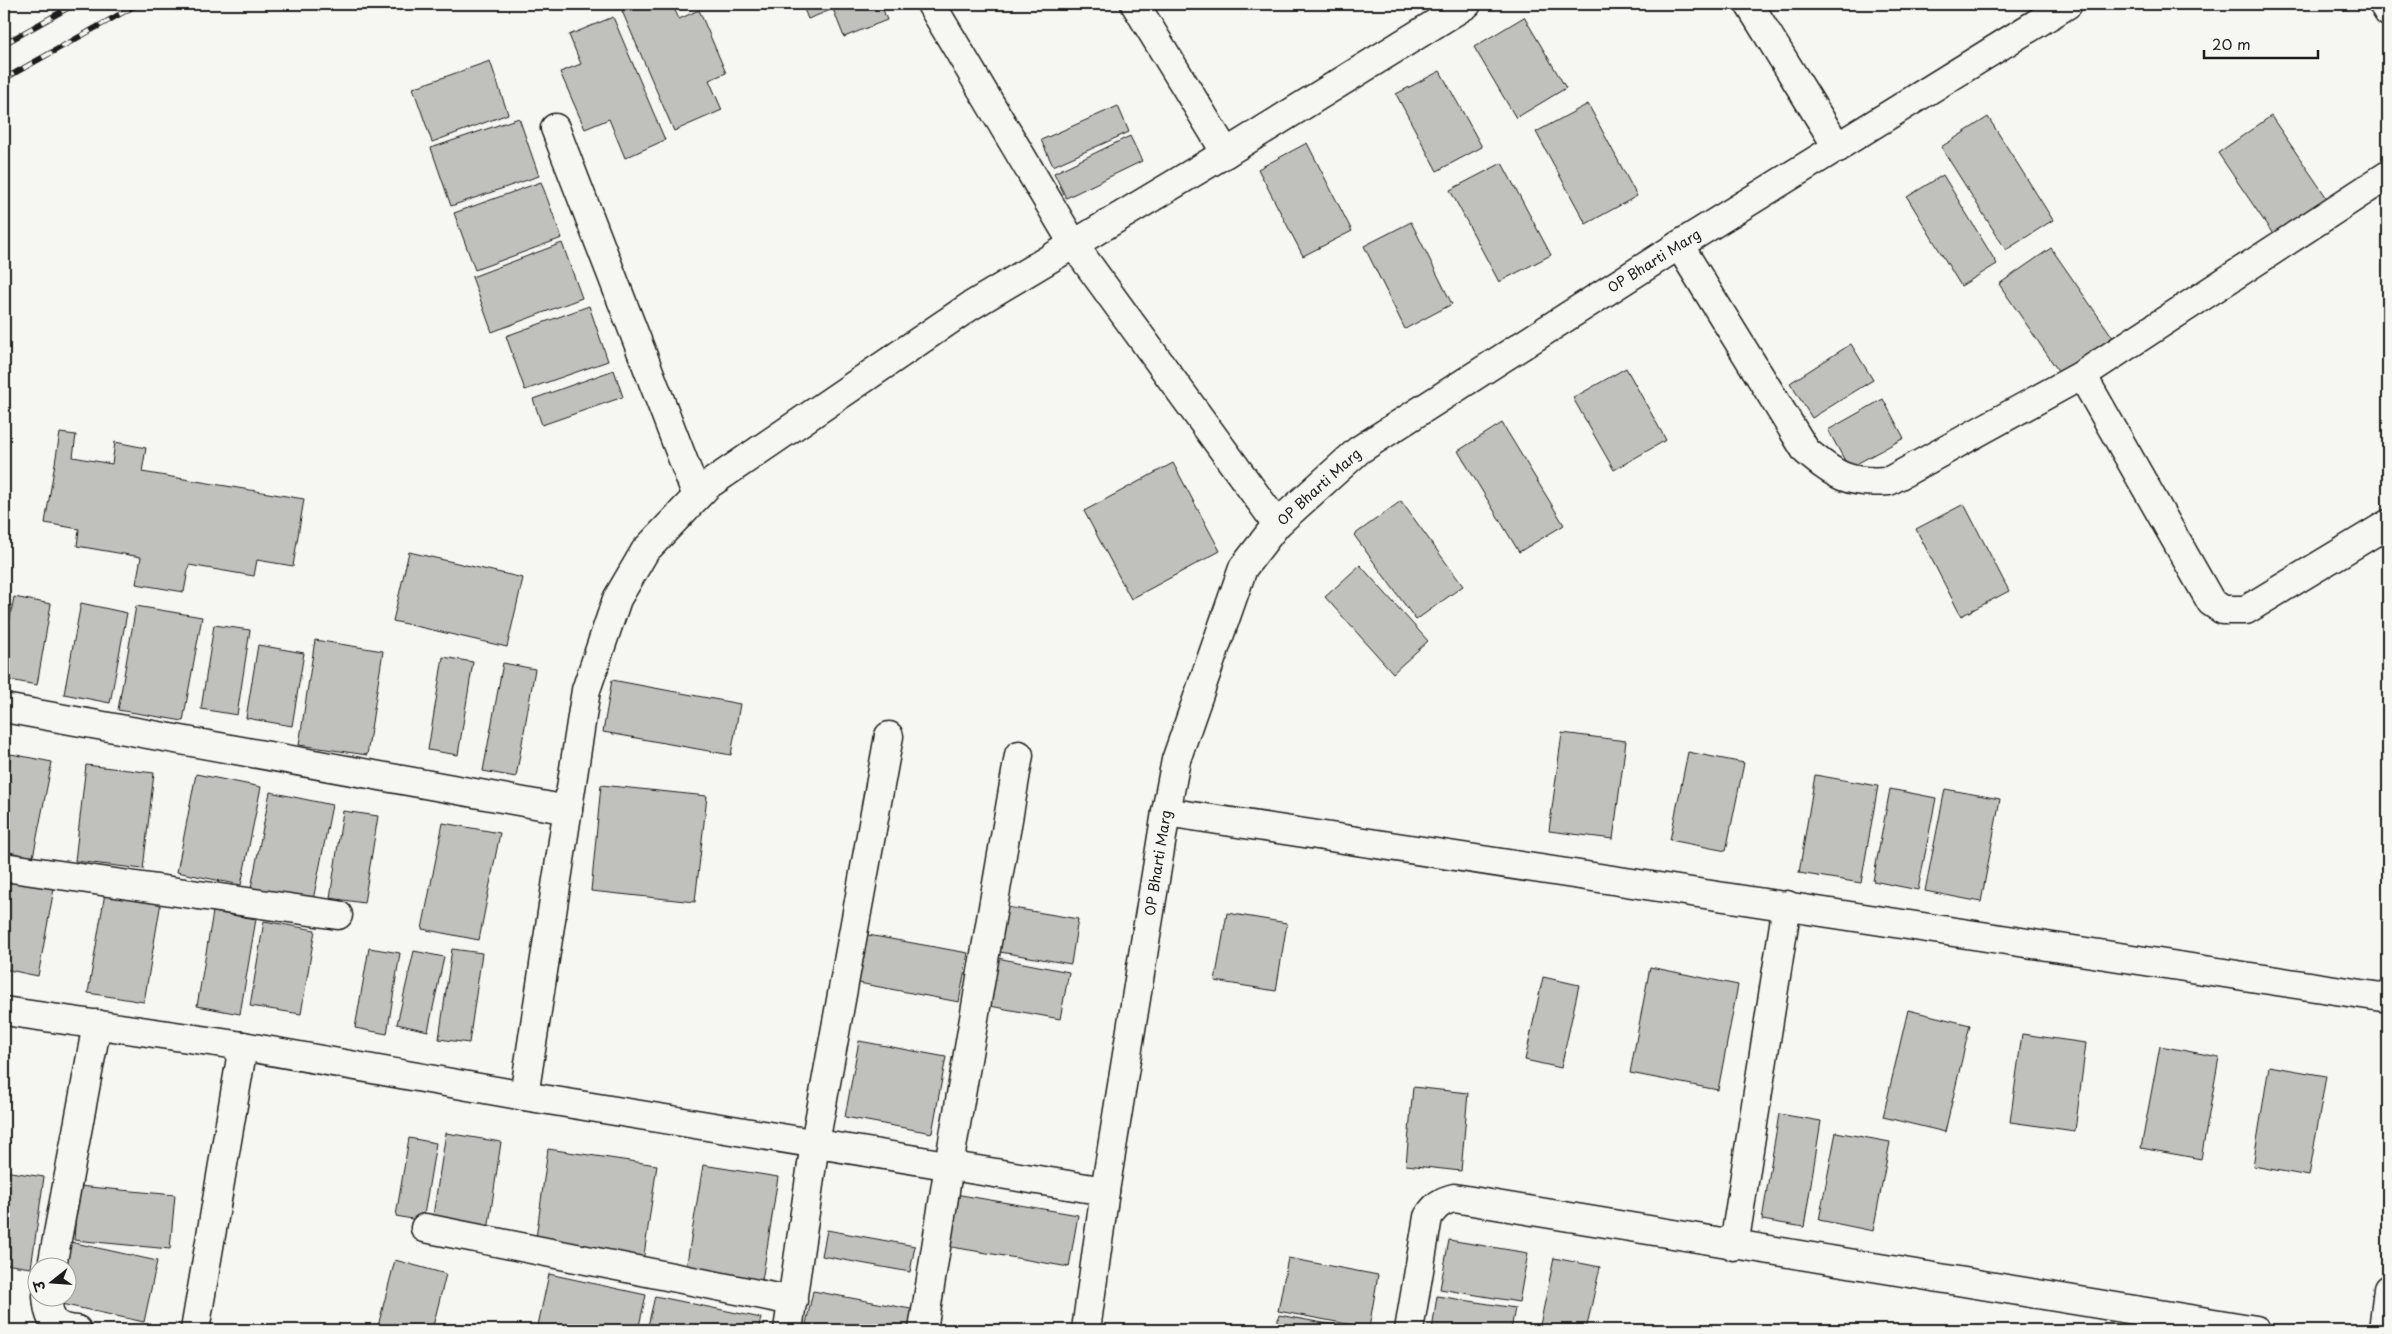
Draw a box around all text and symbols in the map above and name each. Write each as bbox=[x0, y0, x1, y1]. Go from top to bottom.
scale bar bbox=[2204, 28, 2318, 60]
text: 20 m bbox=[2212, 32, 2251, 55]
street label: OP Bharti Marg bbox=[1603, 223, 1705, 298]
street label: OP Bharti Marg bbox=[1272, 443, 1365, 530]
street label: OP Bharti Marg bbox=[1139, 809, 1176, 917]
north arrow bbox=[28, 1256, 78, 1306]
text: उ bbox=[27, 1277, 51, 1295]

